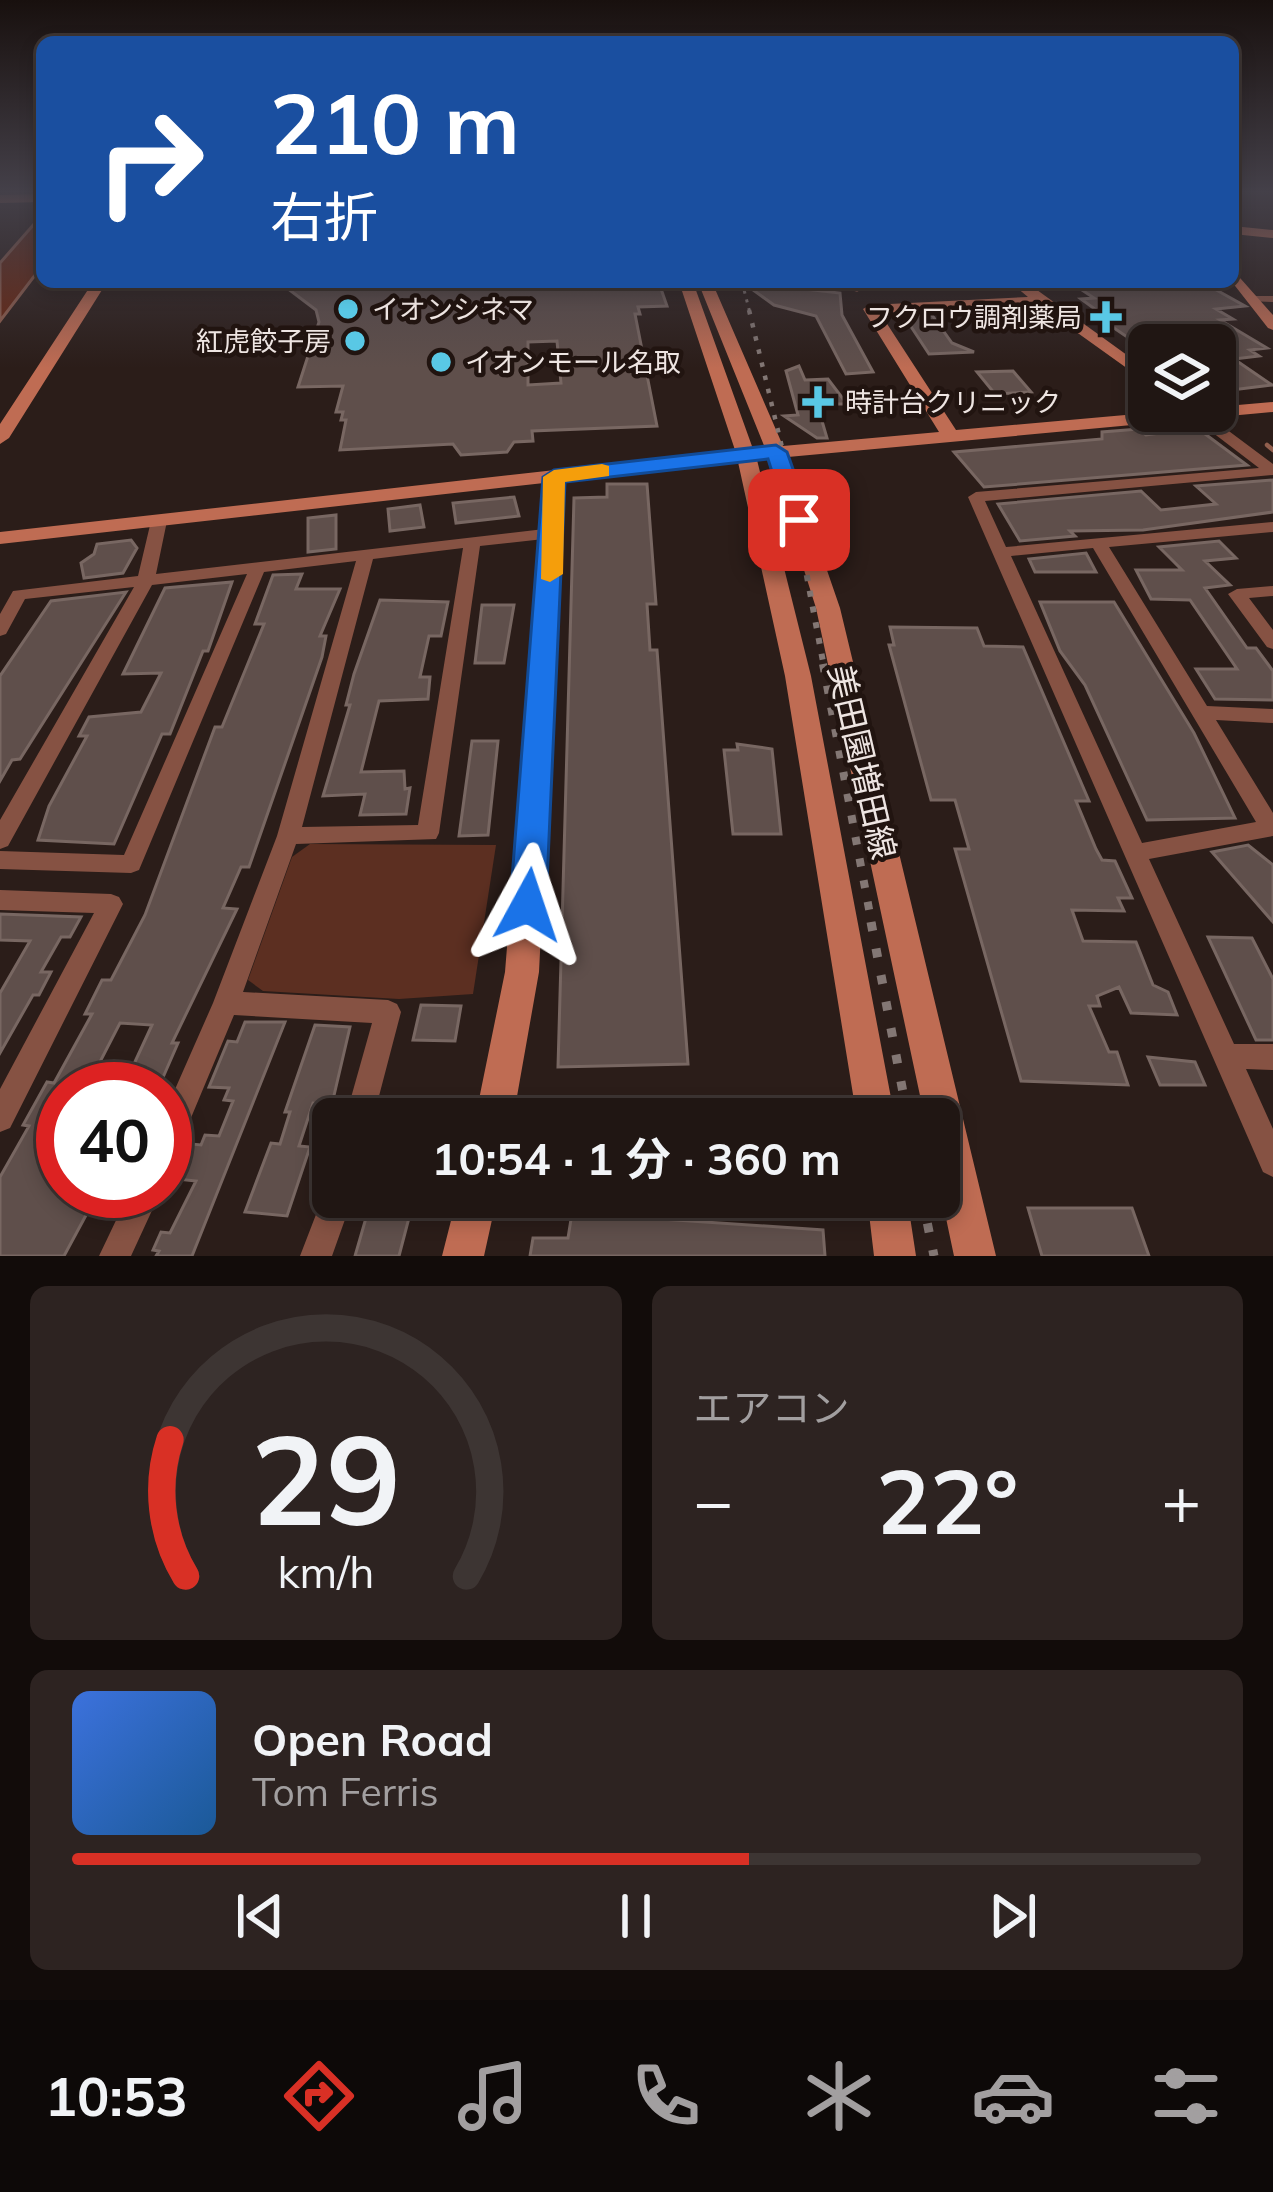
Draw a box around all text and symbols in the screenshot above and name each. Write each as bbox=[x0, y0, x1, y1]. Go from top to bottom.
text: 210 m bbox=[270, 70, 520, 175]
icon: right bbox=[72, 84, 228, 240]
text: 右折 bbox=[270, 183, 378, 251]
place label: イオンシネマ bbox=[372, 292, 534, 326]
marker: イオンシネマ bbox=[335, 296, 361, 322]
place label: フクロウ調剤薬局 bbox=[866, 300, 1082, 334]
marker: フクロウ調剤薬局 bbox=[1093, 304, 1119, 330]
place label: 紅虎餃子房 bbox=[196, 324, 331, 358]
map controls bbox=[1128, 324, 1236, 432]
button: layers bbox=[1128, 324, 1236, 432]
marker: 紅虎餃子房 bbox=[342, 328, 368, 354]
place label: イオンモール名取 bbox=[465, 345, 681, 379]
marker: イオンモール名取 bbox=[428, 349, 454, 375]
place label: 時計台クリニック bbox=[845, 385, 1061, 419]
marker: 時計台クリニック bbox=[802, 386, 834, 418]
pin bbox=[748, 469, 850, 571]
icon: arrive bbox=[766, 487, 832, 553]
street label: 美田園増田線 bbox=[821, 661, 905, 863]
position arrow bbox=[465, 842, 591, 968]
speed limit sign: 40 bbox=[36, 1062, 192, 1218]
text: 10:54 · 1 分 · 360 m bbox=[431, 1130, 841, 1186]
text: エアコン bbox=[694, 1383, 850, 1432]
text: 29 bbox=[251, 1400, 401, 1556]
text: 22° bbox=[876, 1444, 1018, 1557]
text: − bbox=[694, 1459, 733, 1542]
text: + bbox=[1161, 1459, 1201, 1542]
text: km/h bbox=[277, 1545, 374, 1599]
text: Open Road bbox=[252, 1711, 493, 1767]
text: Tom Ferris bbox=[252, 1767, 439, 1816]
icon: previous bbox=[227, 1883, 293, 1949]
icon: pause bbox=[603, 1883, 669, 1949]
icon: next bbox=[980, 1883, 1046, 1949]
icon: directions bbox=[277, 2054, 361, 2138]
icon: music bbox=[451, 2054, 535, 2138]
icon: phone bbox=[624, 2054, 708, 2138]
icon: climate bbox=[797, 2054, 881, 2138]
icon: car bbox=[971, 2054, 1055, 2138]
icon: filters bbox=[1144, 2054, 1228, 2138]
text: 10:53 bbox=[45, 2062, 188, 2130]

